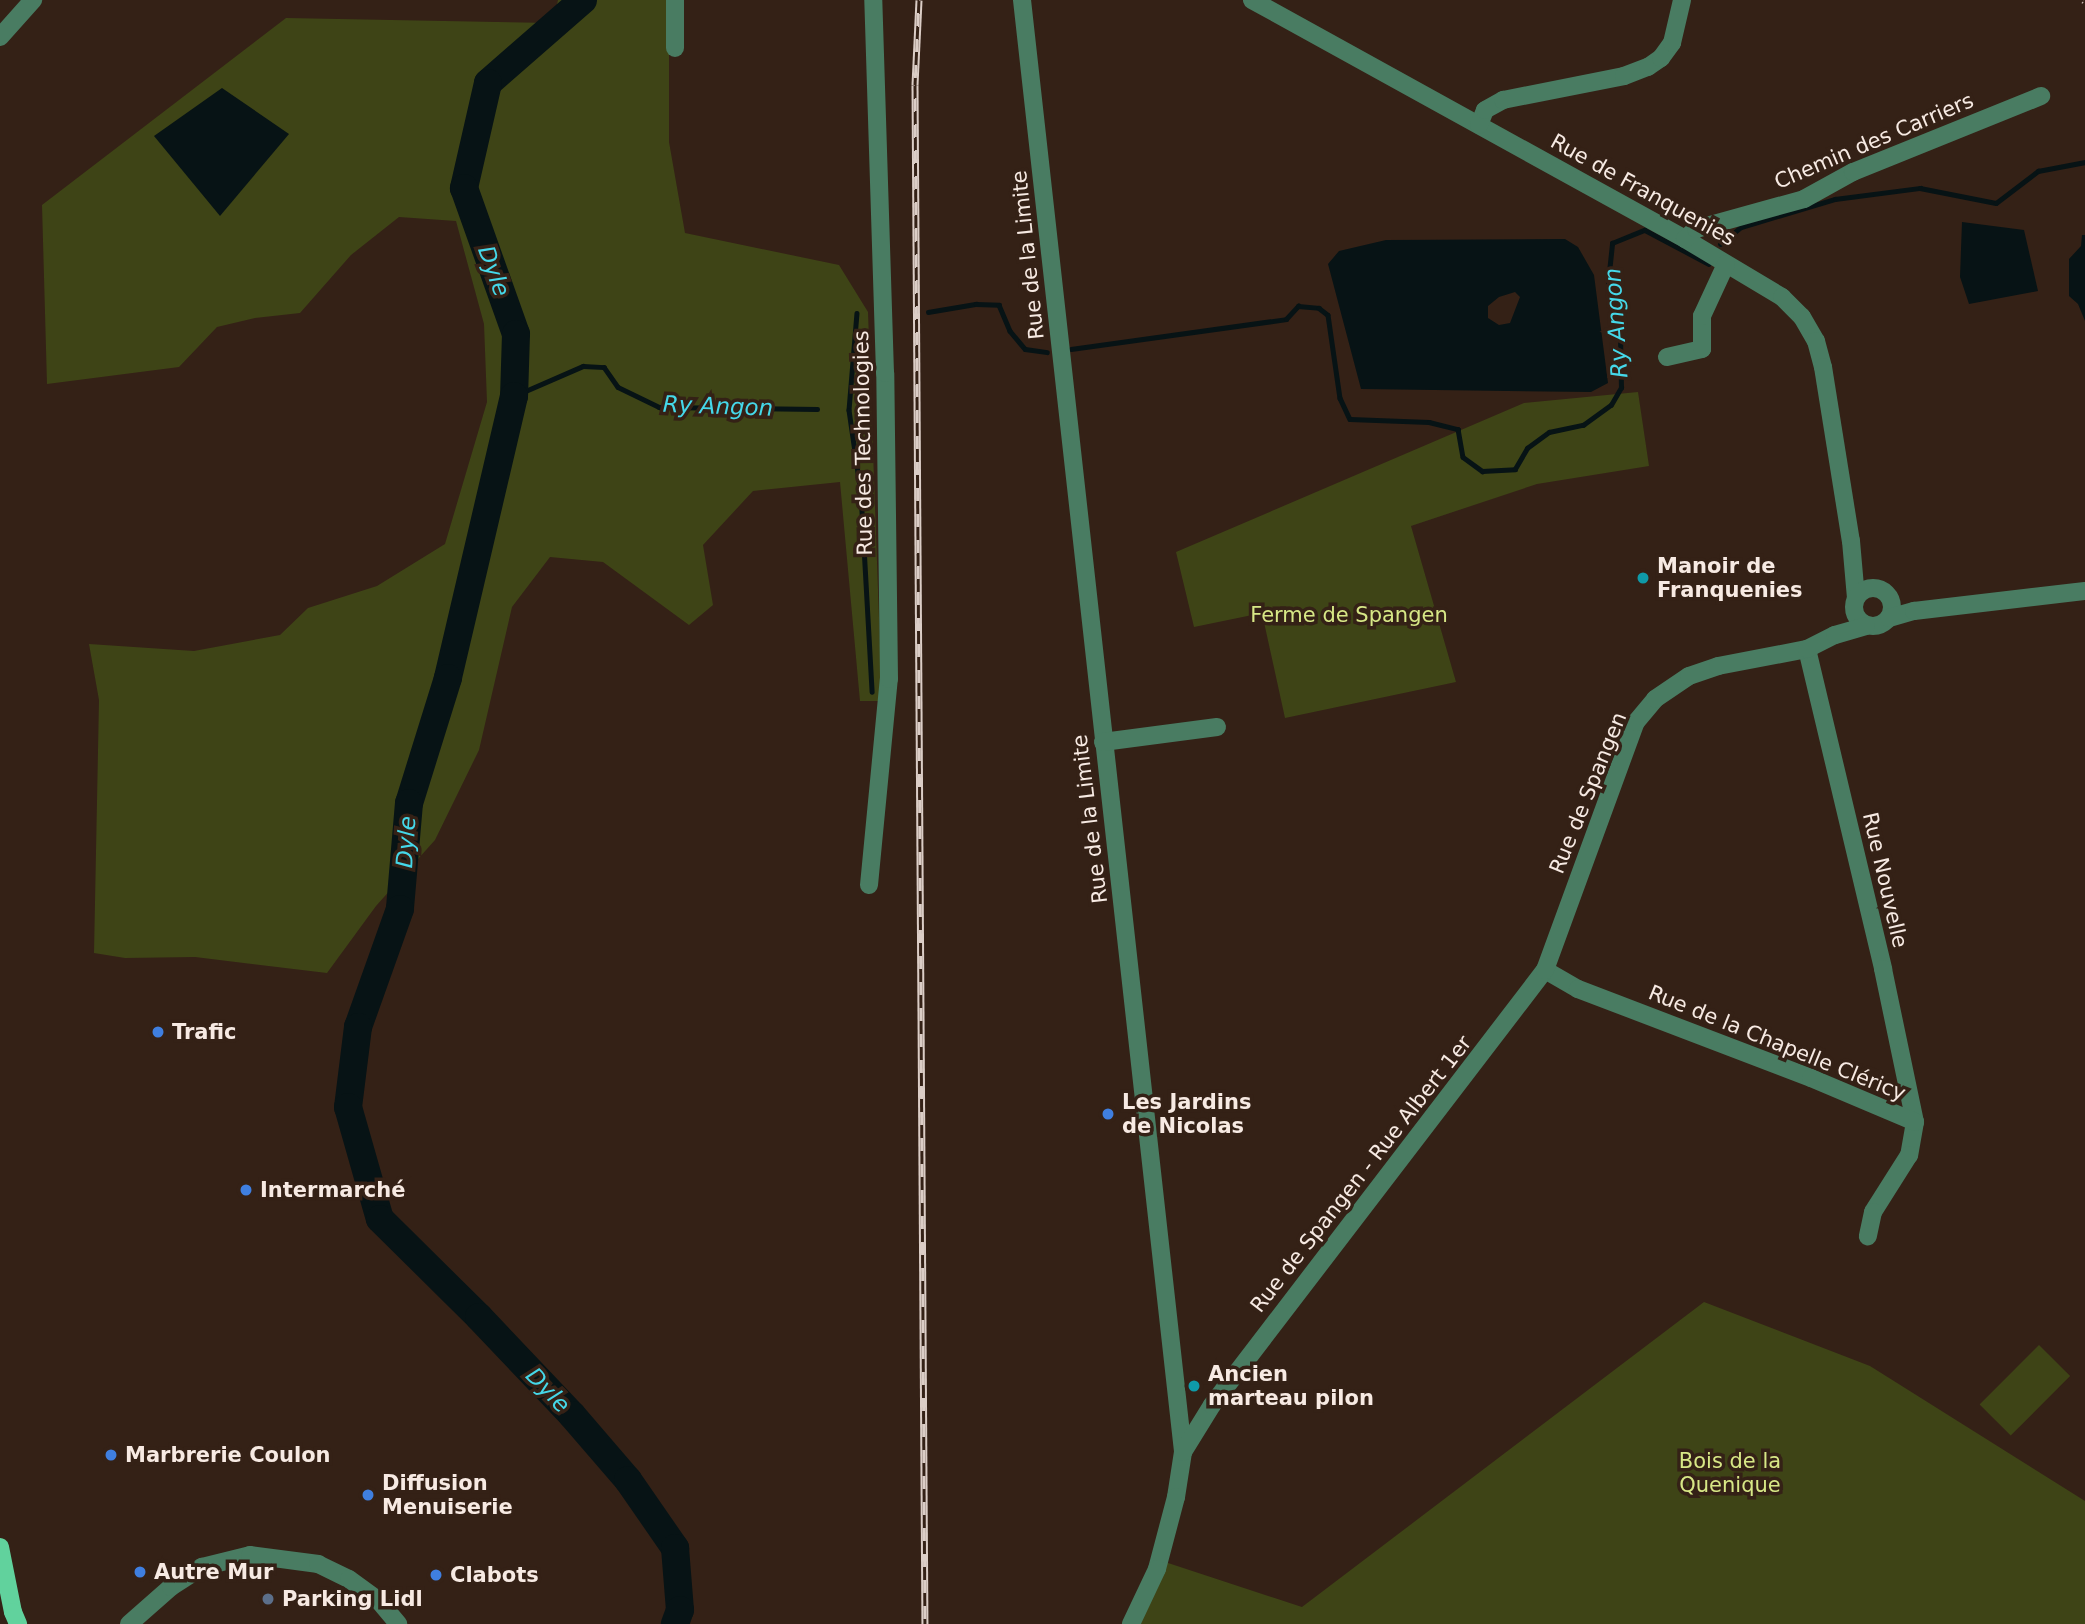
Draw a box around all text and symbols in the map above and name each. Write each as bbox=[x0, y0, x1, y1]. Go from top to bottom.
street label: Chemin des Carriers bbox=[1771, 88, 1977, 194]
street label: Rue de Franquenies bbox=[1546, 129, 1740, 251]
street label: Rue de la Limite bbox=[1007, 169, 1049, 341]
water label: Dyle bbox=[472, 242, 516, 300]
water label: Ry Angon bbox=[1598, 267, 1634, 379]
street label: Rue des Technologies bbox=[848, 330, 878, 556]
water label: Ry Angon bbox=[662, 390, 774, 422]
place label: Manoir de Franquenies bbox=[1657, 553, 1803, 603]
marker: Manoir de Franquenies bbox=[1635, 570, 1651, 586]
park label: Ferme de Spangen bbox=[1250, 602, 1448, 628]
street label: Rue de Spangen bbox=[1544, 709, 1632, 877]
street label: Rue de la Limite bbox=[1067, 733, 1113, 905]
street label: Rue Nouvelle bbox=[1857, 810, 1913, 950]
water label: Dyle bbox=[390, 815, 422, 869]
street label: Rue de la Chapelle Cléricy bbox=[1645, 980, 1909, 1106]
place label: Trafic bbox=[172, 1019, 237, 1045]
marker: Trafic bbox=[150, 1024, 166, 1040]
street label: Rue de Spangen - Rue Albert 1er bbox=[1245, 1031, 1477, 1317]
place label: Les Jardins de Nicolas bbox=[1122, 1089, 1251, 1139]
marker: Les Jardins de Nicolas bbox=[1100, 1106, 1116, 1122]
place label: Intermarché bbox=[260, 1177, 405, 1203]
marker: Intermarché bbox=[238, 1182, 254, 1198]
place label: Ancien marteau pilon bbox=[1208, 1361, 1374, 1411]
water label: Dyle bbox=[520, 1362, 576, 1418]
marker: Ancien marteau pilon bbox=[1186, 1378, 1202, 1394]
place label: Marbrerie Coulon bbox=[125, 1442, 331, 1468]
marker: Marbrerie Coulon bbox=[103, 1447, 119, 1463]
park label: Bois de la Quenique bbox=[1679, 1448, 1781, 1498]
place label: Diffusion Menuiserie bbox=[382, 1470, 513, 1520]
marker: Diffusion Menuiserie bbox=[360, 1487, 376, 1503]
place label: Autre Mur bbox=[154, 1559, 273, 1585]
place label: Clabots bbox=[450, 1562, 539, 1588]
marker: Autre Mur bbox=[132, 1564, 148, 1580]
marker: Clabots bbox=[428, 1567, 444, 1583]
place label: Parking Lidl bbox=[282, 1586, 423, 1612]
marker: Parking Lidl bbox=[260, 1591, 276, 1607]

